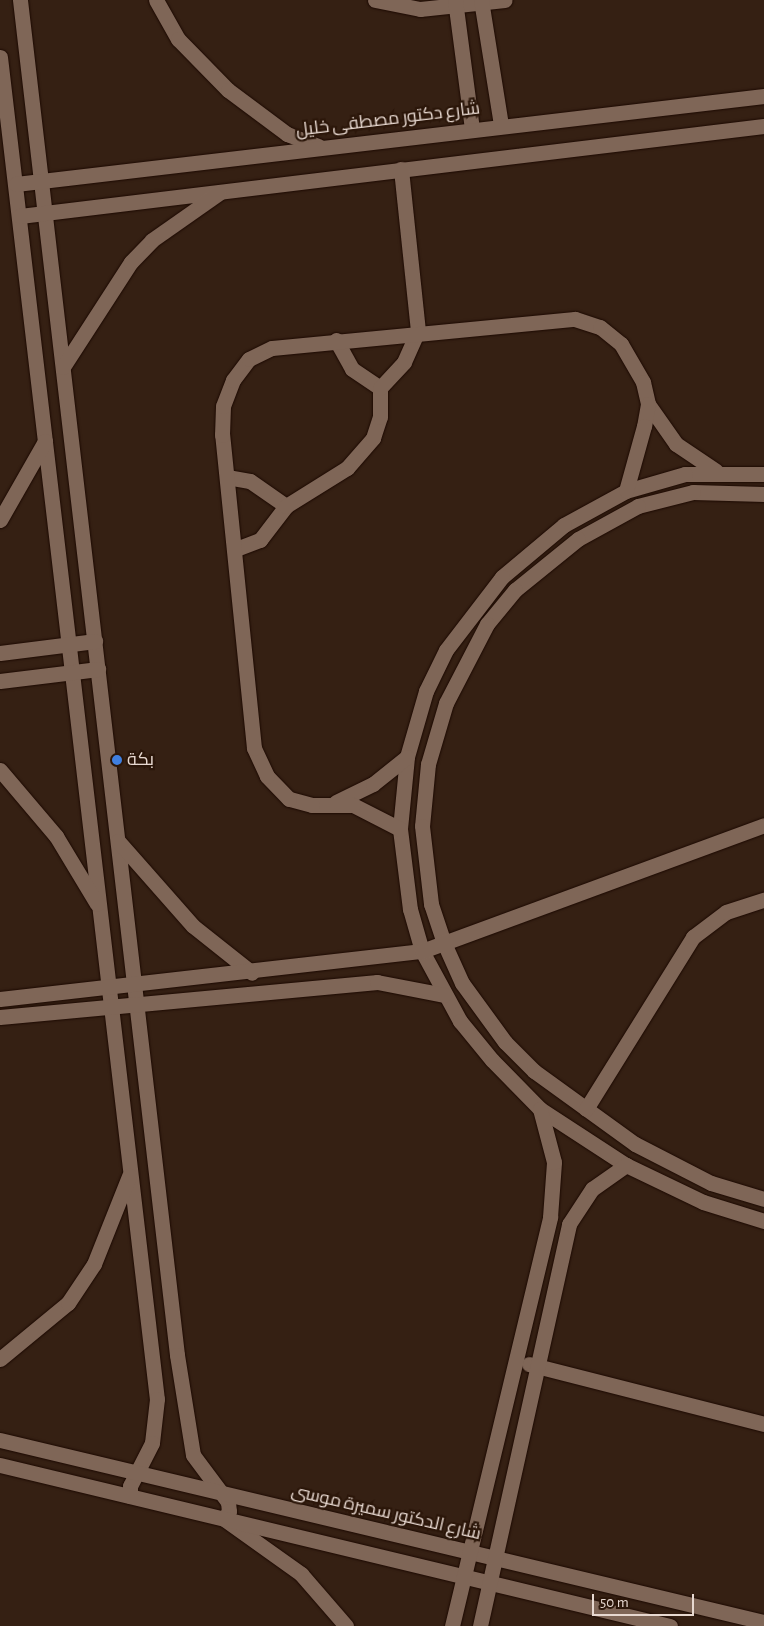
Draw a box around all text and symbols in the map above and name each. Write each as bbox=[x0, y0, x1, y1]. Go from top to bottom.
street label: شارع دكتور مصطفى خليل bbox=[295, 98, 481, 142]
place label: بكة bbox=[127, 749, 154, 771]
marker: بكة bbox=[111, 754, 123, 766]
street label: شارع الدكتور سميرة موسى bbox=[289, 1481, 483, 1545]
scale bar bbox=[594, 1584, 696, 1616]
text: 50 m bbox=[600, 1595, 629, 1610]

